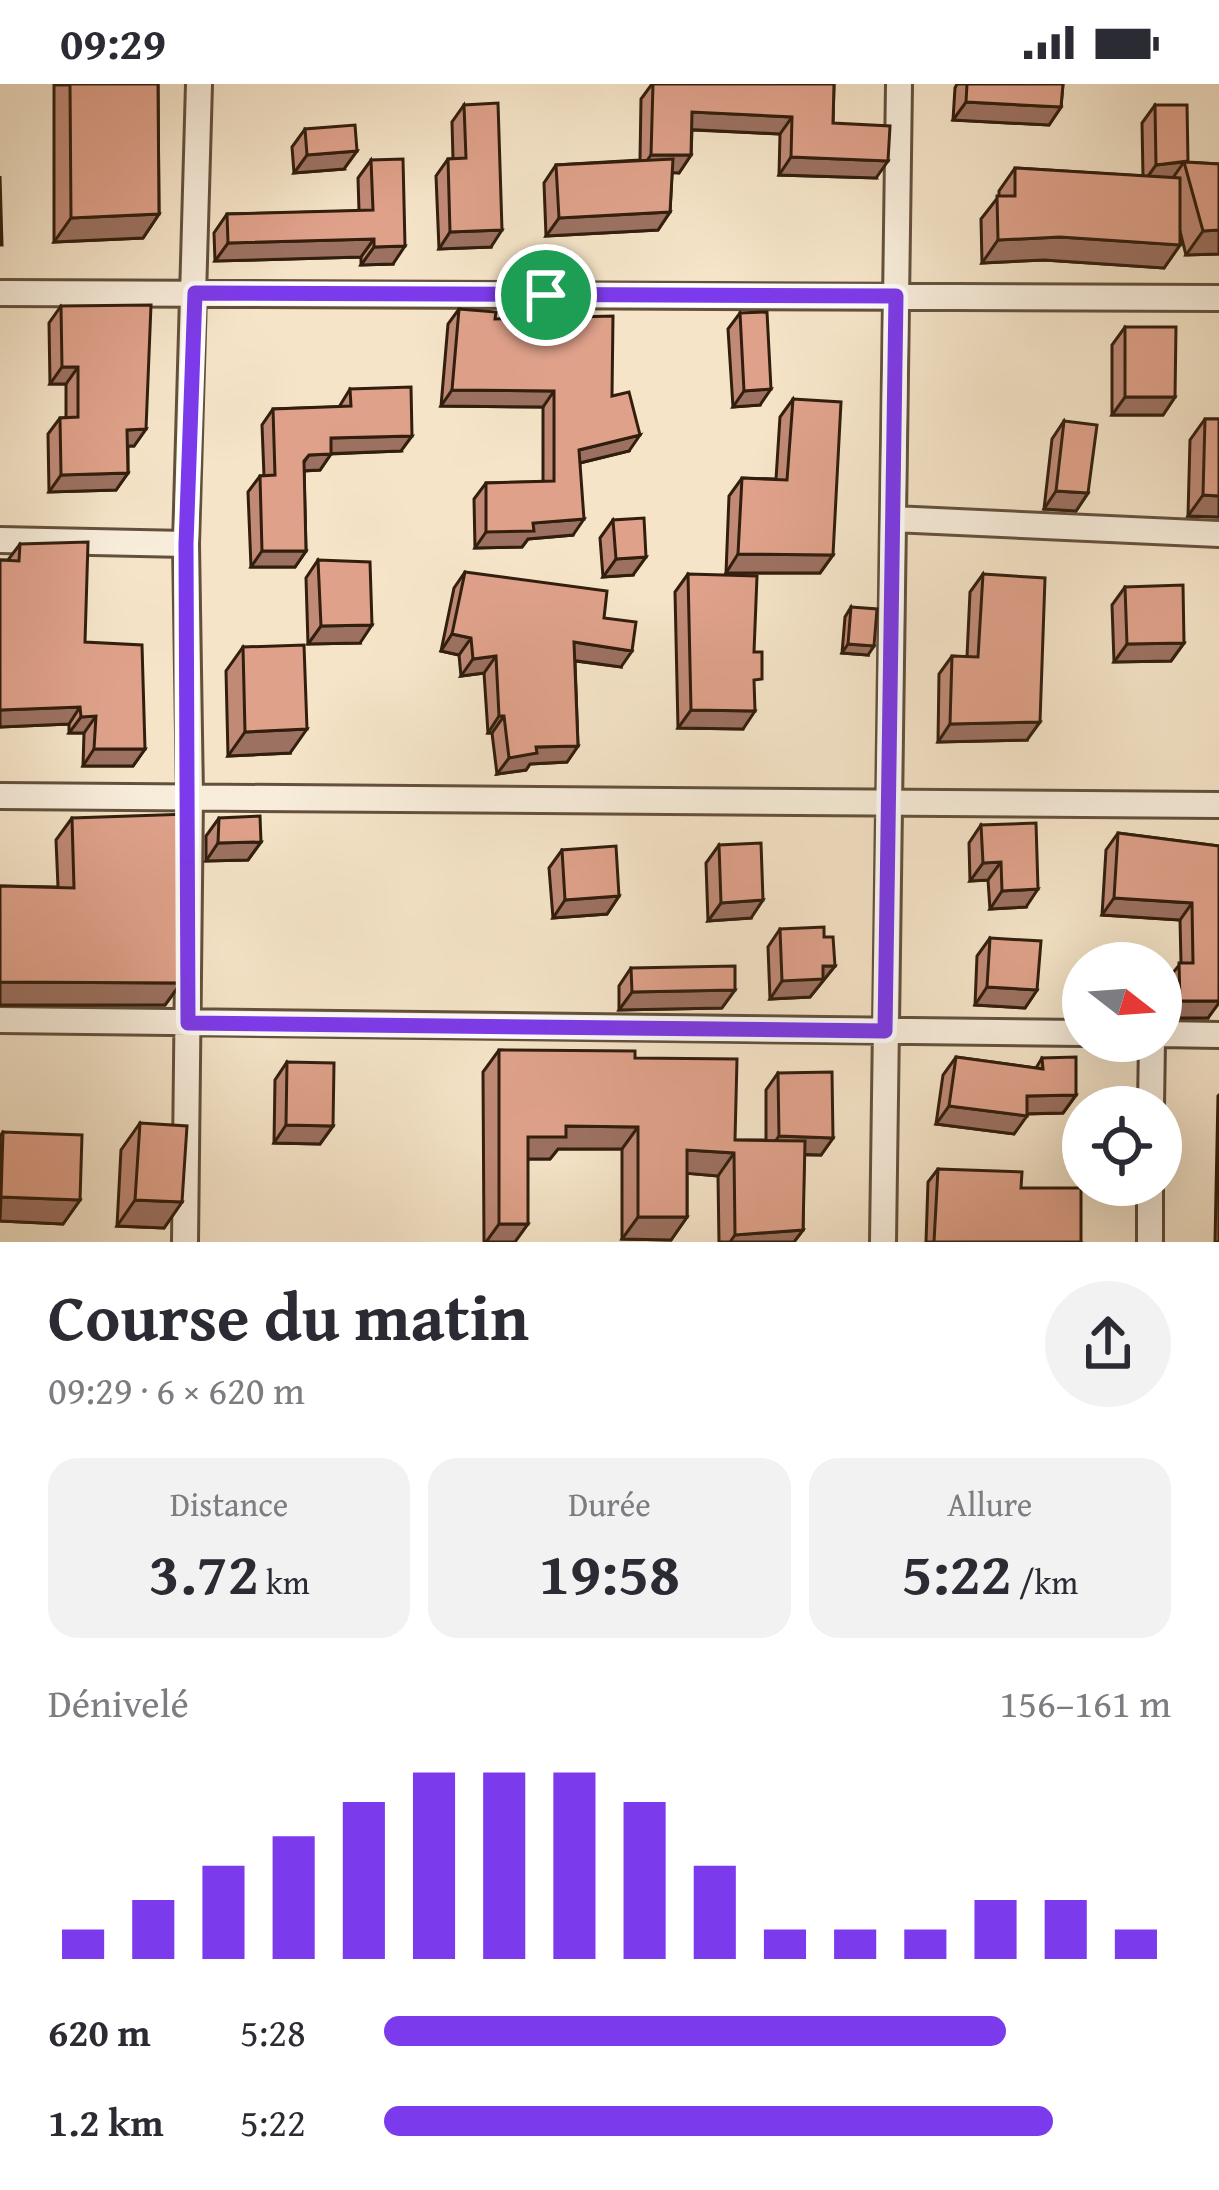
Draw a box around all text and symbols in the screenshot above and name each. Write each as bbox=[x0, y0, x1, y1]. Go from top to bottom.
text: 09:29 bbox=[60, 10, 166, 75]
pin bbox=[495, 244, 597, 346]
icon: arrive bbox=[513, 262, 579, 328]
north arrow bbox=[1062, 942, 1182, 1062]
map controls bbox=[1062, 942, 1182, 1206]
button: locate bbox=[1062, 1086, 1182, 1206]
text: Course du matin bbox=[48, 1267, 529, 1364]
button: share bbox=[1045, 1281, 1171, 1407]
text: 09:29 · 6 × 620 m bbox=[48, 1361, 305, 1418]
text: Distance bbox=[170, 1480, 288, 1528]
text: Durée bbox=[568, 1480, 651, 1528]
text: Allure bbox=[947, 1480, 1032, 1528]
text: 3.72 bbox=[149, 1528, 259, 1616]
text: 19:58 bbox=[539, 1528, 680, 1616]
text: 5:22 bbox=[901, 1528, 1012, 1616]
text: km bbox=[259, 1558, 310, 1606]
text: /km bbox=[1012, 1558, 1078, 1606]
text: Dénivelé bbox=[48, 1674, 189, 1731]
text: 156–161 m bbox=[999, 1674, 1171, 1731]
text: 620 m bbox=[48, 2003, 151, 2060]
text: 5:28 bbox=[240, 2003, 306, 2060]
text: 1.2 km bbox=[48, 2093, 164, 2150]
text: 5:22 bbox=[240, 2093, 306, 2150]

